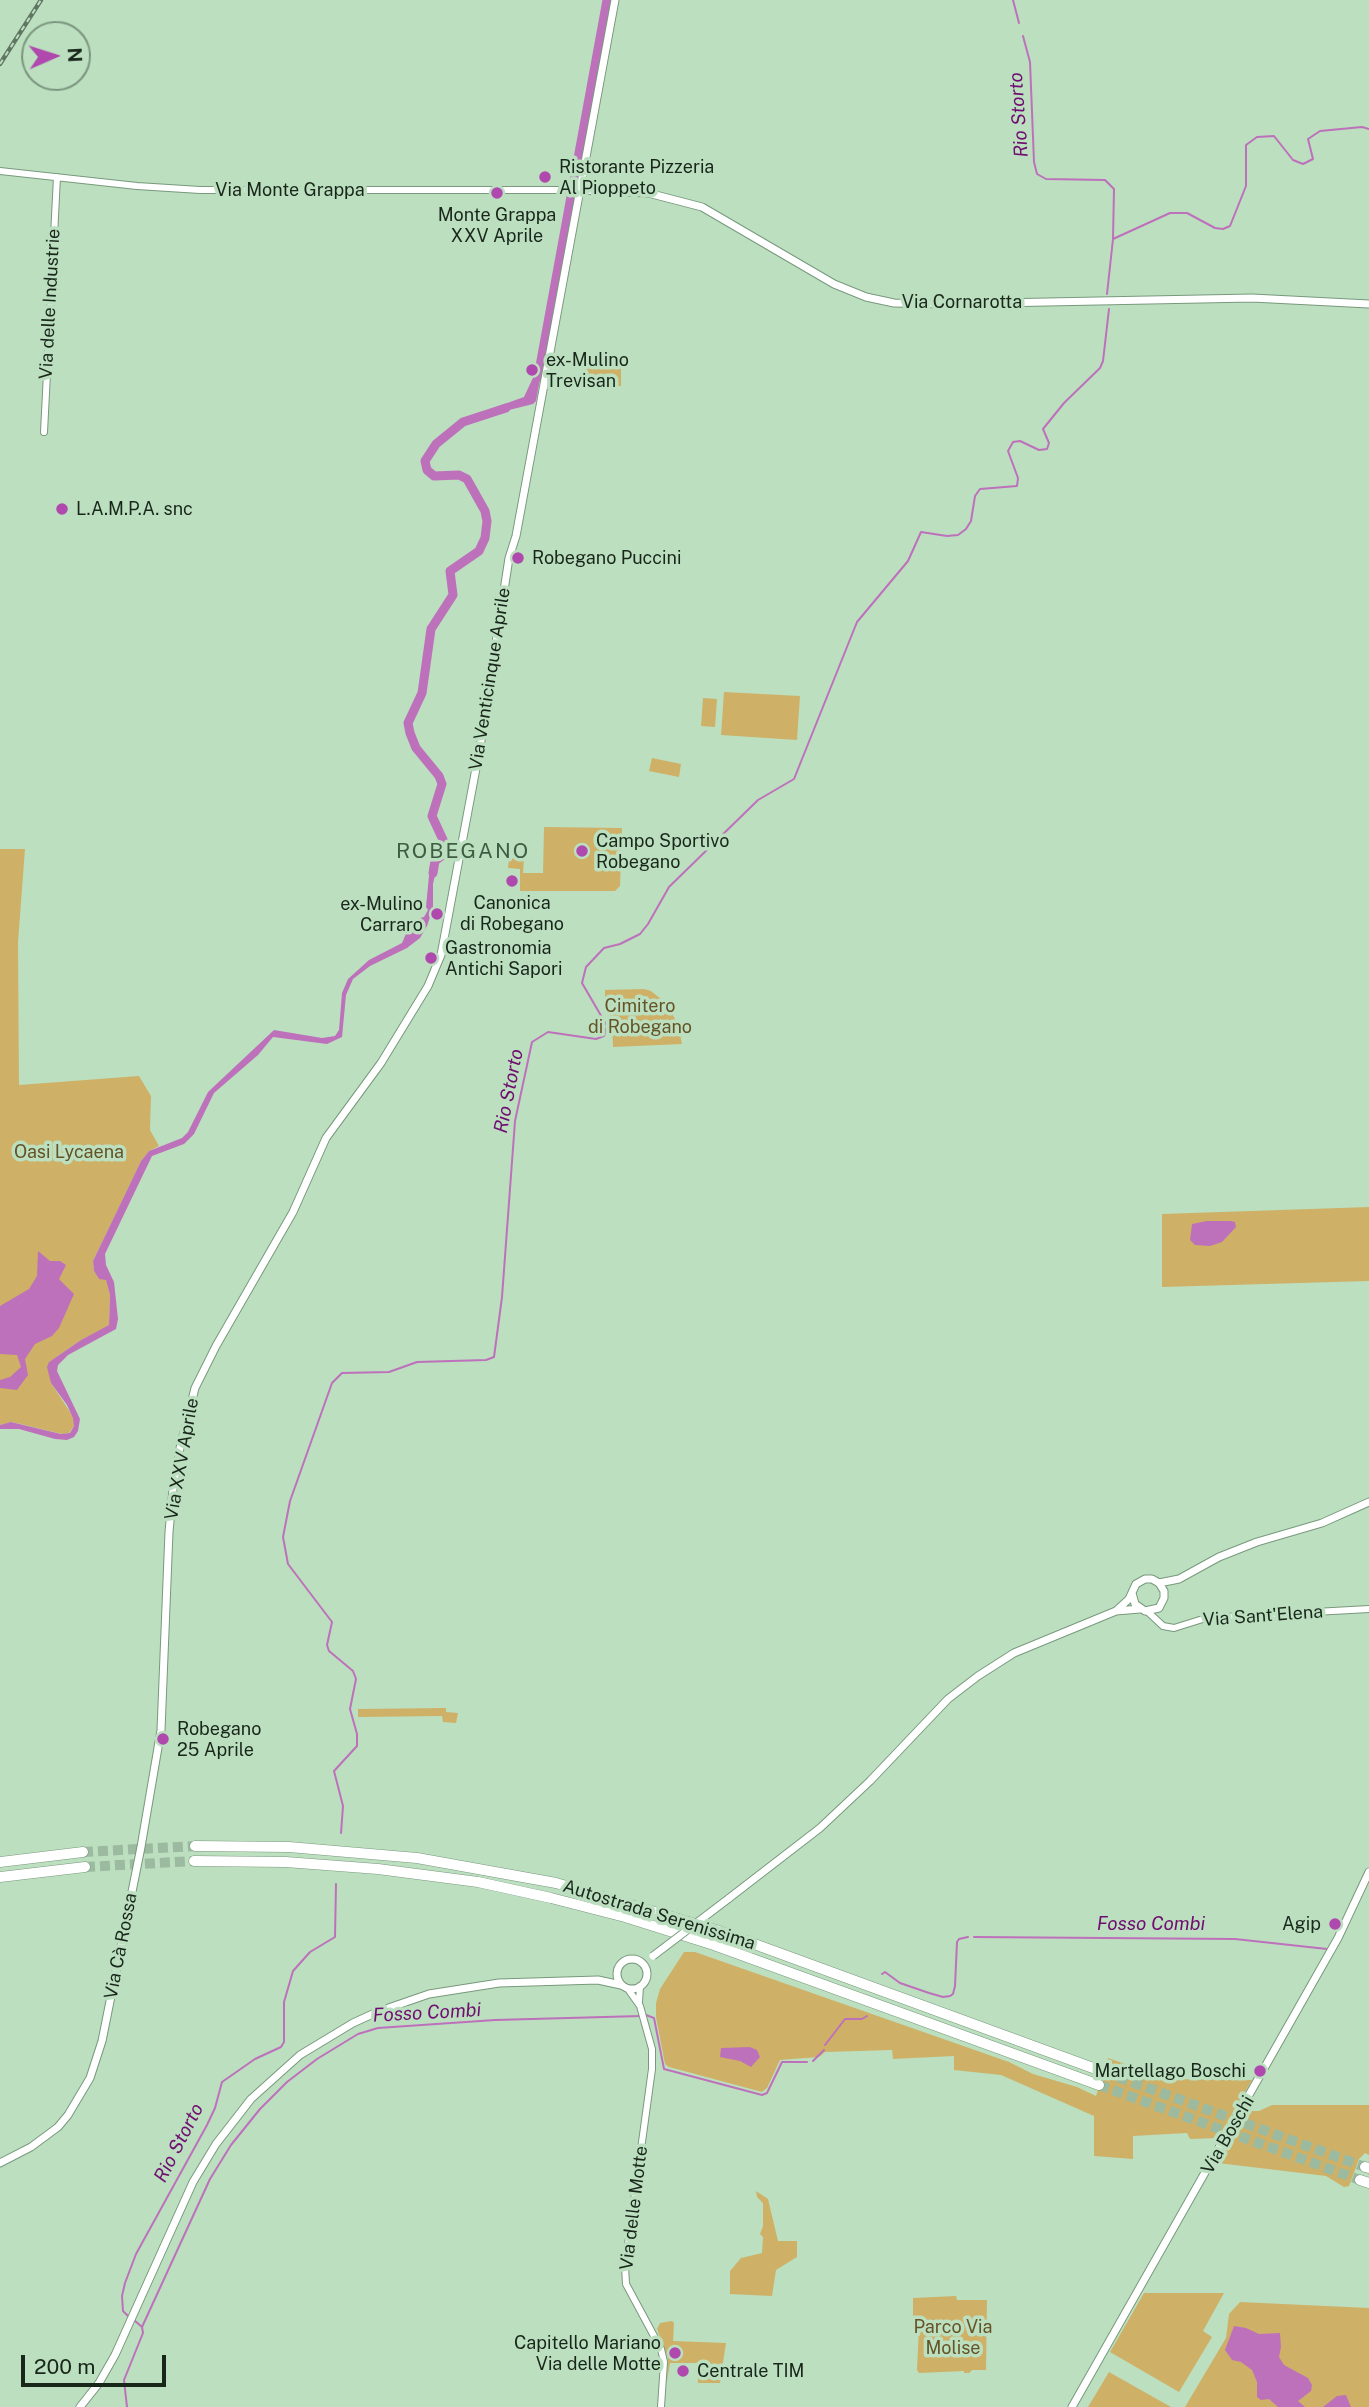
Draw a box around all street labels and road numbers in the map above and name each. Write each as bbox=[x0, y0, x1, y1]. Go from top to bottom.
street label: Via Monte Grappa bbox=[215, 179, 365, 201]
street label: Via delle Industrie bbox=[35, 228, 65, 380]
street label: Via Cornarotta bbox=[902, 291, 1022, 313]
street label: Via Venticinque Aprile bbox=[465, 586, 515, 772]
street label: Via XXV Aprile bbox=[161, 1396, 203, 1522]
street label: Via Sant'Elena bbox=[1202, 1601, 1324, 1631]
street label: Autostrada Serenissima bbox=[560, 1875, 758, 1955]
street label: Via Cà Rossa bbox=[100, 1891, 142, 2001]
street label: Via Boschi bbox=[1197, 2092, 1259, 2178]
street label: Via delle Motte bbox=[616, 2145, 652, 2271]

